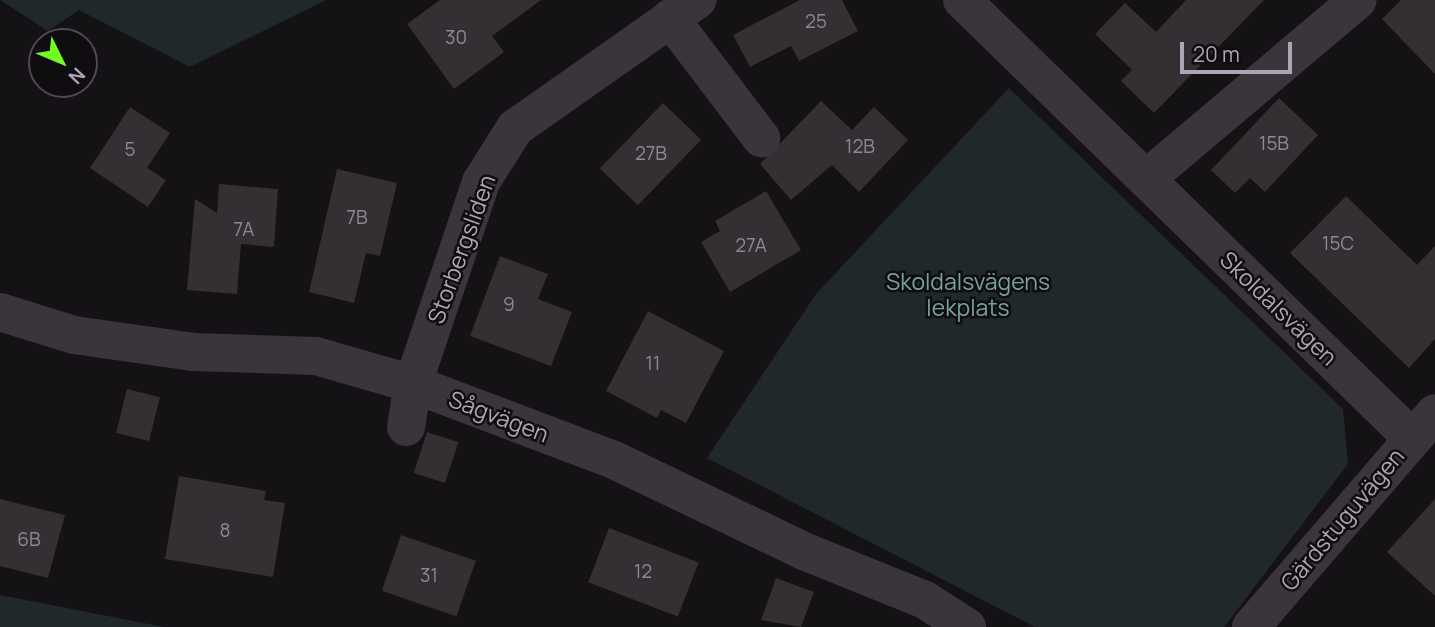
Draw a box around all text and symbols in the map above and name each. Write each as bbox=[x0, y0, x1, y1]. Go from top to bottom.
house number: 25 bbox=[805, 11, 827, 33]
house number: 30 bbox=[445, 27, 467, 49]
north arrow bbox=[28, 28, 98, 98]
scale bar bbox=[1183, 28, 1295, 72]
text: 20 m bbox=[1193, 40, 1240, 68]
text: N bbox=[63, 62, 91, 90]
house number: 15B bbox=[1259, 133, 1289, 155]
house number: 12B bbox=[845, 136, 875, 158]
house number: 5 bbox=[125, 139, 135, 161]
house number: 27B bbox=[635, 143, 667, 165]
street label: Storbergsliden bbox=[421, 171, 501, 327]
house number: 7B bbox=[346, 207, 368, 229]
house number: 7A bbox=[234, 219, 254, 241]
house number: 15C bbox=[1322, 233, 1354, 255]
house number: 27A bbox=[735, 235, 767, 257]
street label: Skoldalsvägen bbox=[1215, 245, 1343, 371]
park label: Skoldalsvägens lekplats bbox=[886, 267, 1050, 321]
house number: 9 bbox=[503, 294, 515, 316]
house number: 11 bbox=[646, 353, 660, 375]
street label: Sågvägen bbox=[445, 384, 553, 448]
street label: Gärdstuguvägen bbox=[1275, 442, 1409, 596]
house number: 8 bbox=[219, 520, 231, 542]
house number: 6B bbox=[17, 529, 41, 551]
house number: 12 bbox=[634, 561, 652, 583]
house number: 31 bbox=[420, 565, 438, 587]

